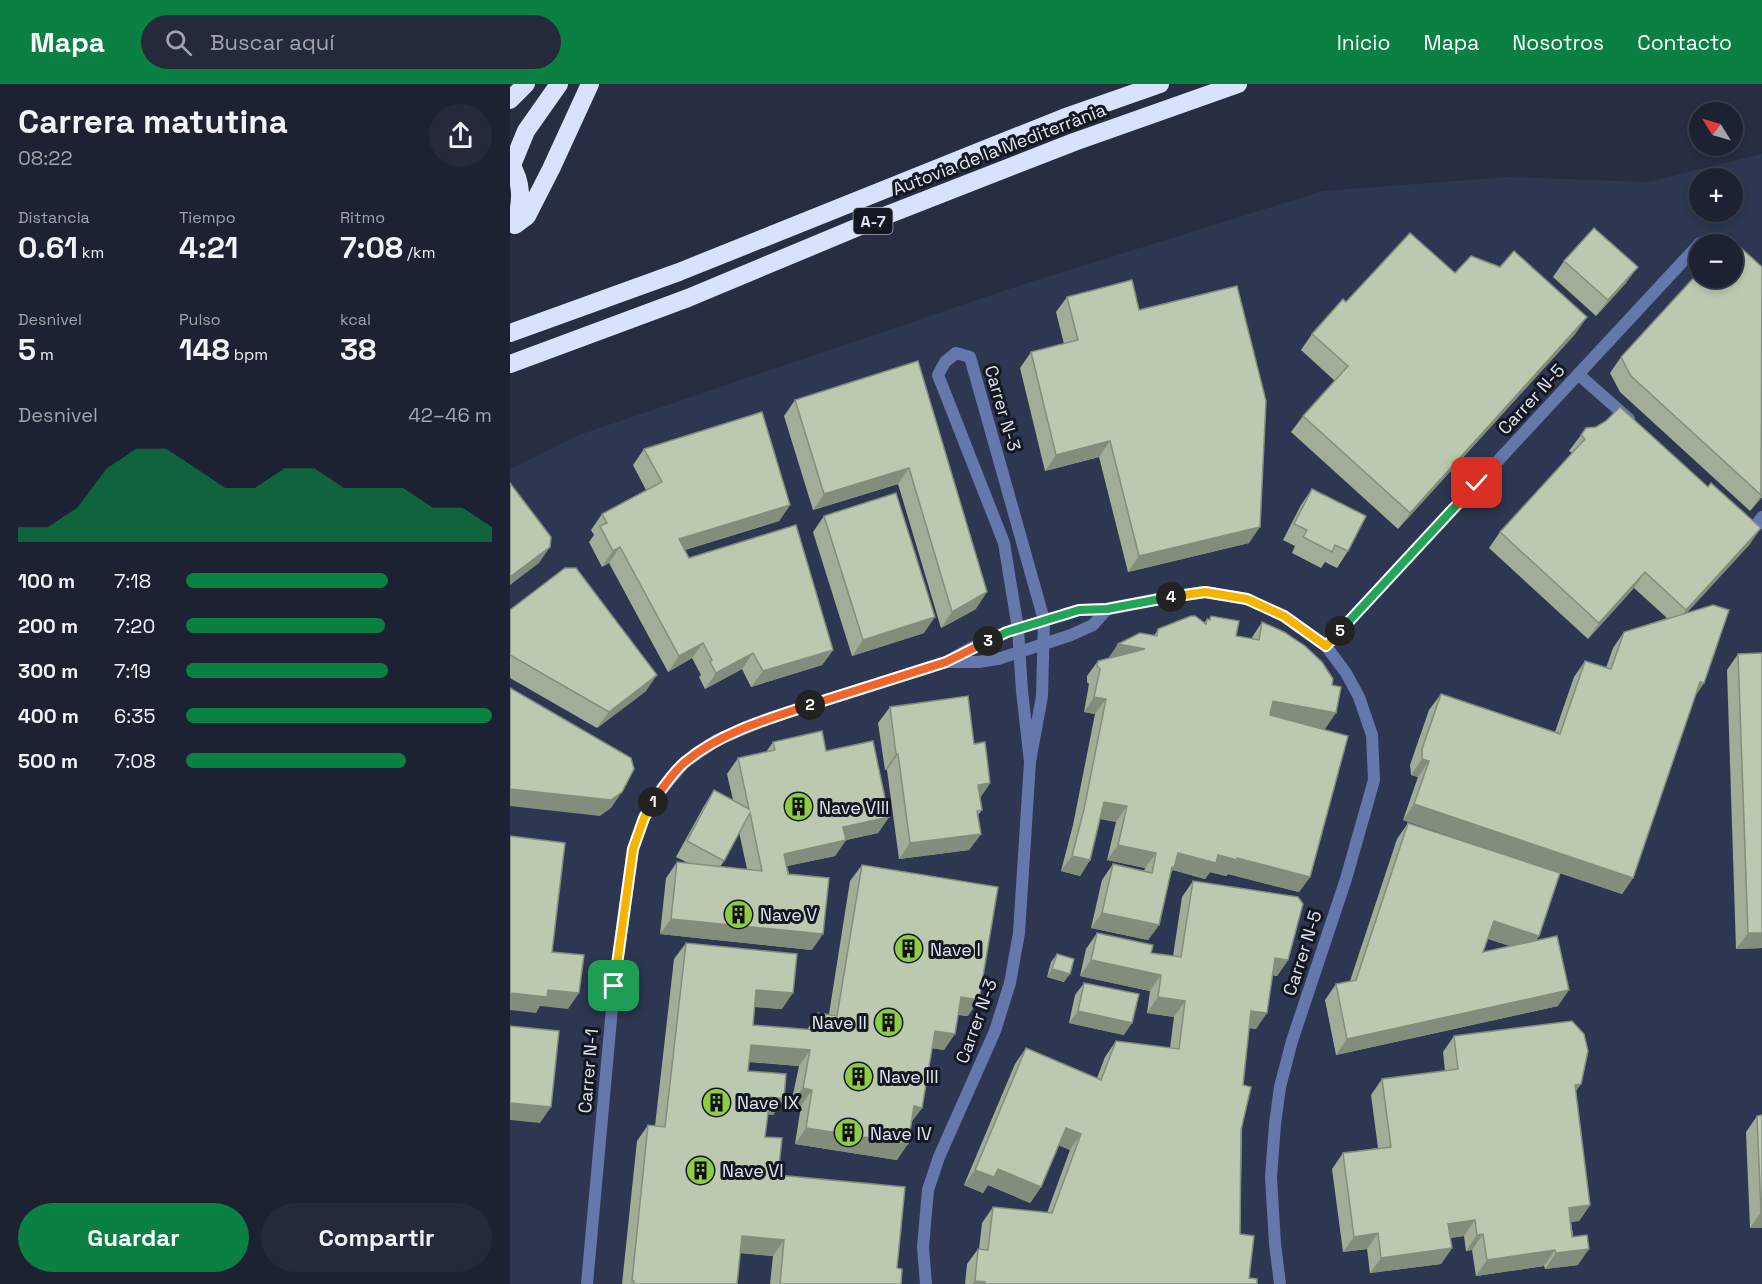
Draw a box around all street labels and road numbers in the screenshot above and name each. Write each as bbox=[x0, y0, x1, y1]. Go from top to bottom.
street label: Autovia de la Mediterrània bbox=[889, 98, 1109, 200]
road number: A-7 bbox=[854, 208, 892, 234]
street label: Carrer N-5 bbox=[1493, 359, 1569, 439]
street label: Carrer N-3 bbox=[980, 362, 1026, 454]
street label: Carrer N-5 bbox=[1277, 908, 1327, 998]
street label: Carrer N-3 bbox=[950, 976, 1002, 1066]
street label: Carrer N-1 bbox=[573, 1028, 603, 1114]

